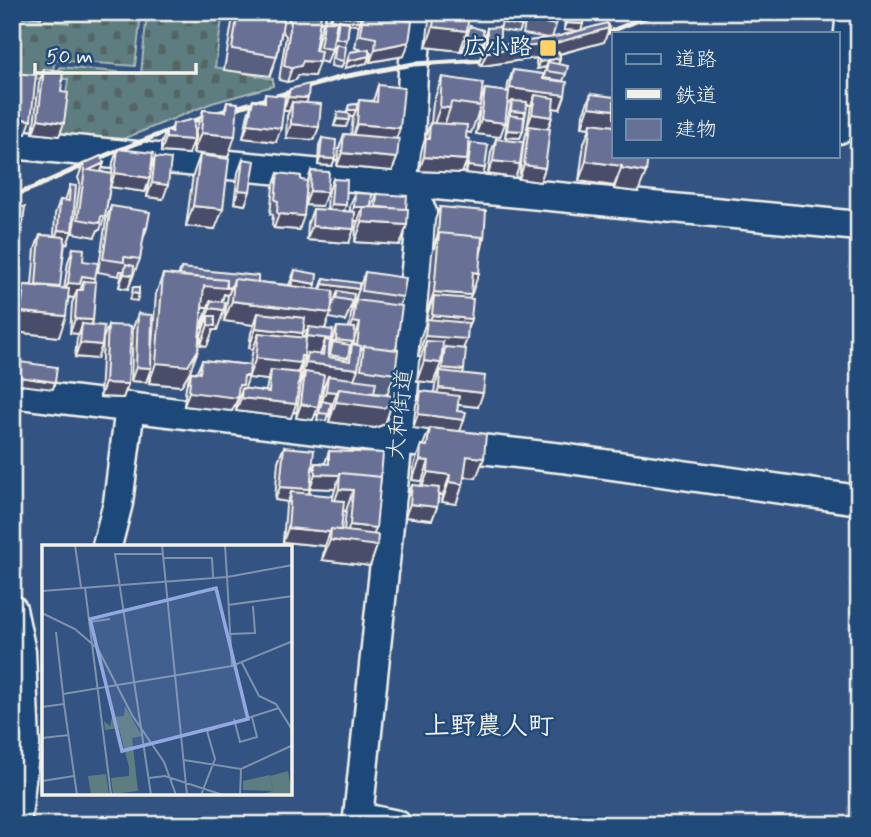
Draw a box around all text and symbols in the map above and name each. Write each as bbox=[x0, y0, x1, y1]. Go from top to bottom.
scale bar bbox=[35, 32, 196, 76]
legend bbox=[612, 32, 840, 158]
place label: 広小路 bbox=[463, 33, 532, 63]
marker: 広小路 bbox=[538, 38, 558, 58]
text: 50 m bbox=[46, 43, 93, 71]
text: 道路 bbox=[675, 46, 717, 74]
text: 鉄道 bbox=[675, 82, 717, 110]
text: 建物 bbox=[675, 116, 717, 144]
street label: 大和街道 bbox=[381, 367, 421, 461]
inset map bbox=[42, 545, 292, 795]
district label: 上野農人町 bbox=[424, 710, 554, 744]

